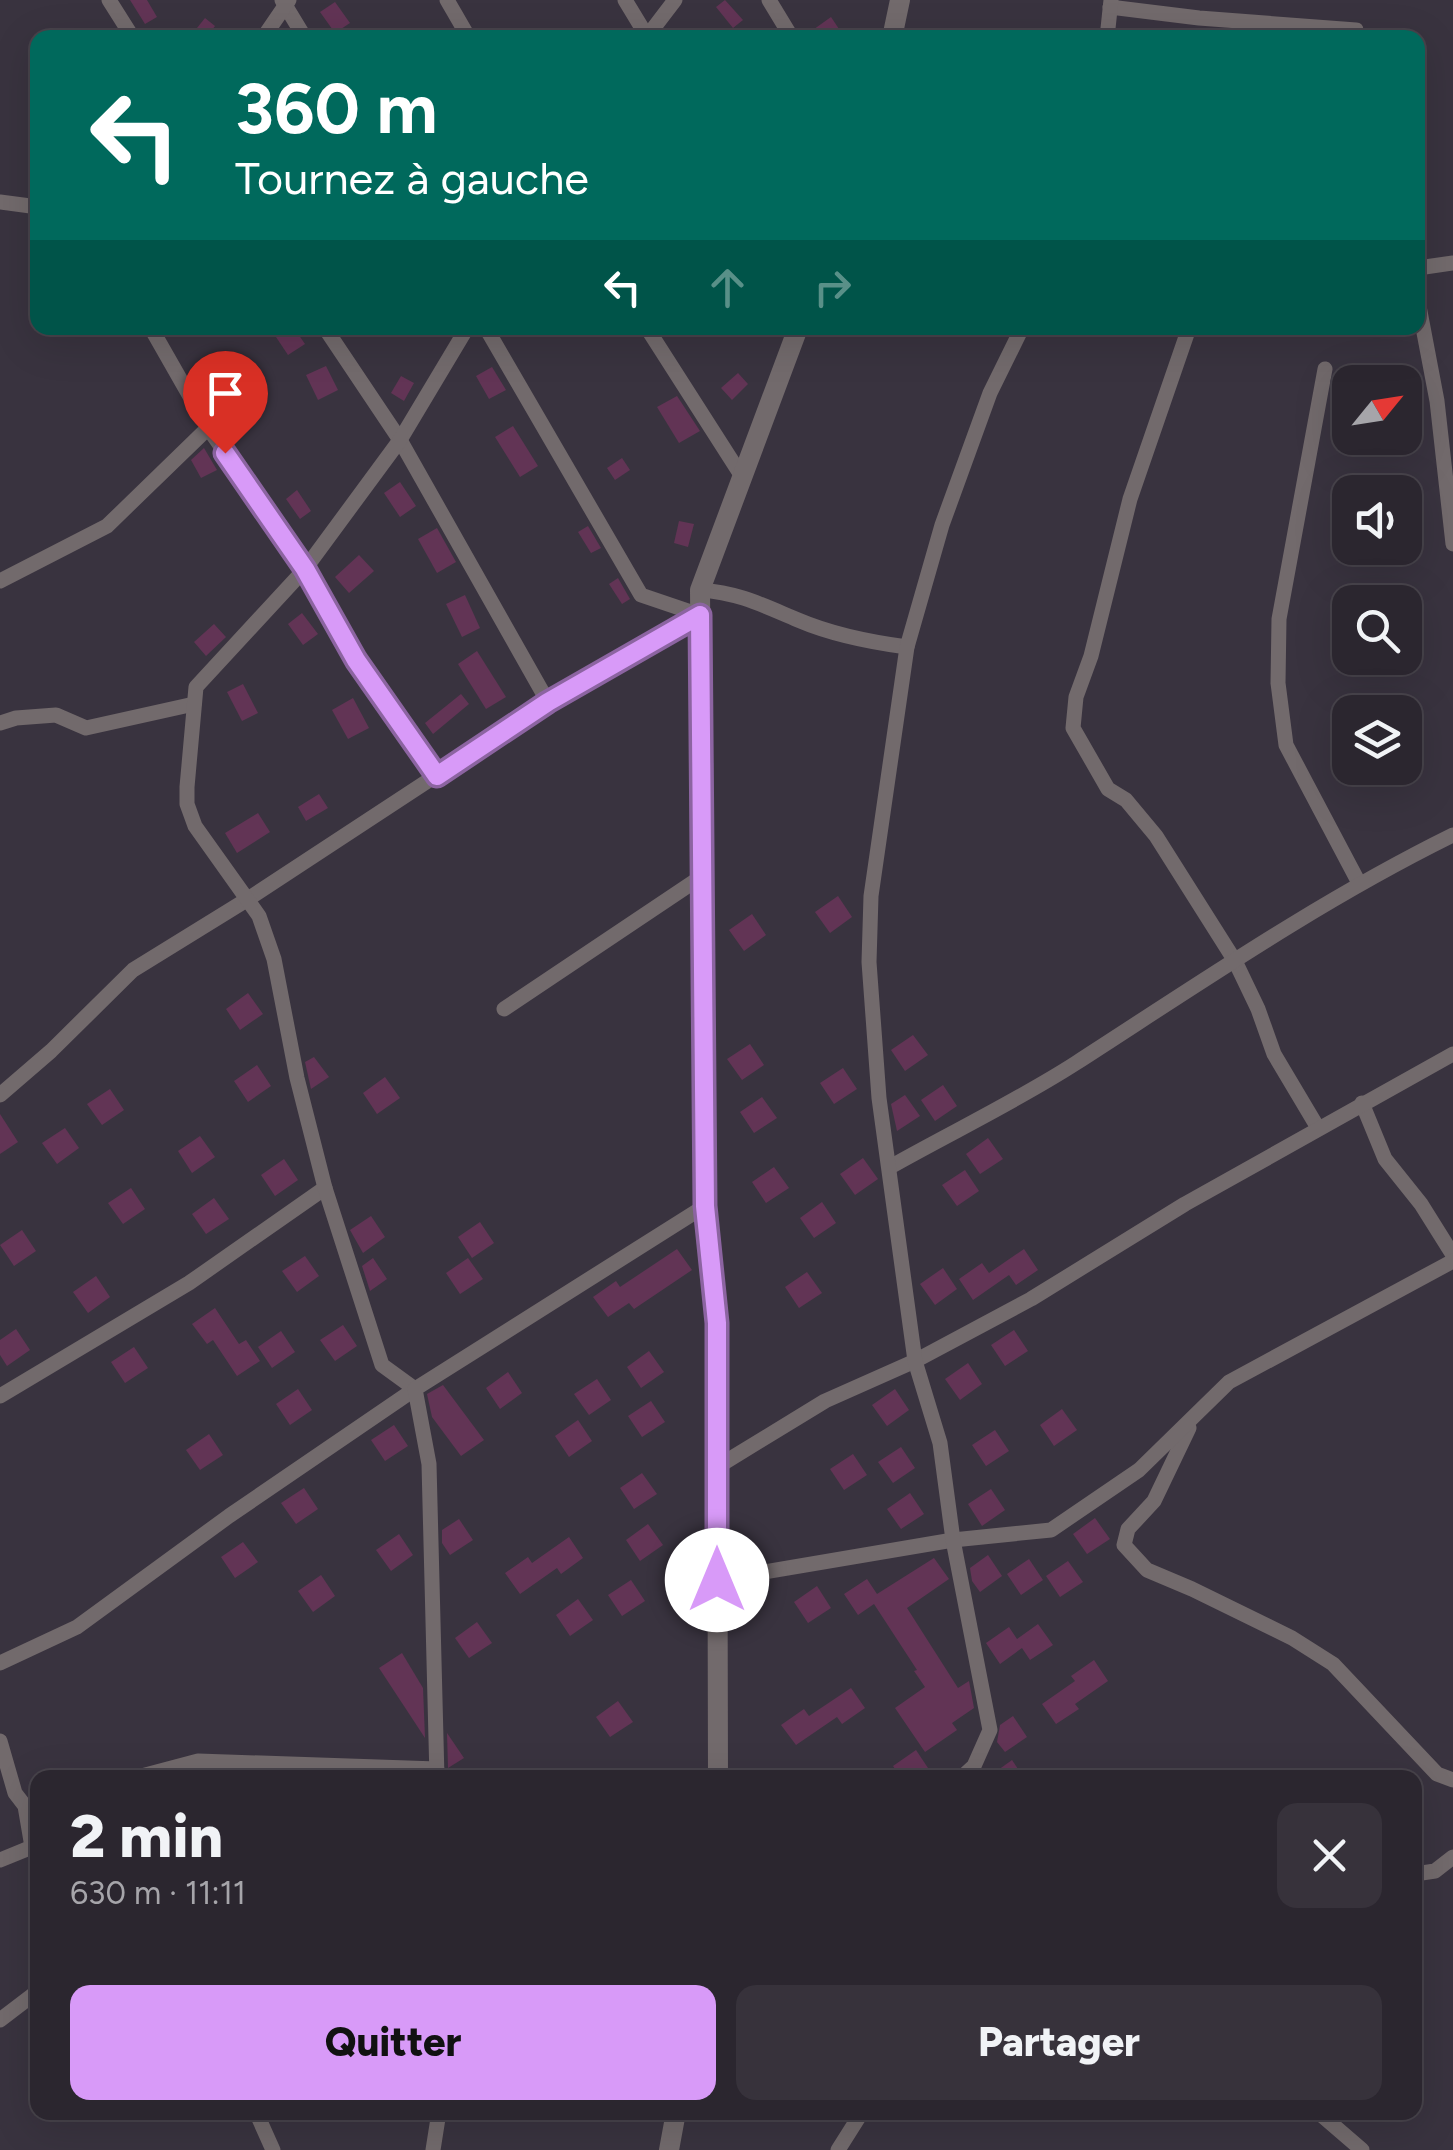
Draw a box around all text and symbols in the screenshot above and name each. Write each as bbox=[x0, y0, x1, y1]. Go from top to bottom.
text: 360 m bbox=[235, 66, 438, 151]
icon: left bbox=[70, 70, 200, 200]
text: Tournez à gauche bbox=[235, 151, 589, 205]
icon: left bbox=[595, 260, 650, 315]
icon: ahead bbox=[700, 260, 755, 315]
icon: right bbox=[805, 260, 860, 315]
pin bbox=[183, 351, 268, 454]
north arrow bbox=[1332, 365, 1422, 455]
map controls bbox=[1332, 365, 1422, 785]
icon: arrive bbox=[198, 366, 253, 421]
button: sound bbox=[1332, 475, 1422, 565]
button: search bbox=[1332, 585, 1422, 675]
button: layers bbox=[1332, 695, 1422, 785]
position arrow bbox=[665, 1528, 769, 1632]
text: 2 min bbox=[70, 1800, 223, 1872]
button: close bbox=[1277, 1803, 1382, 1908]
text: 630 m · 11:11 bbox=[70, 1874, 246, 1912]
button: Quitter bbox=[70, 1985, 716, 2100]
button: Partager bbox=[736, 1985, 1382, 2100]

